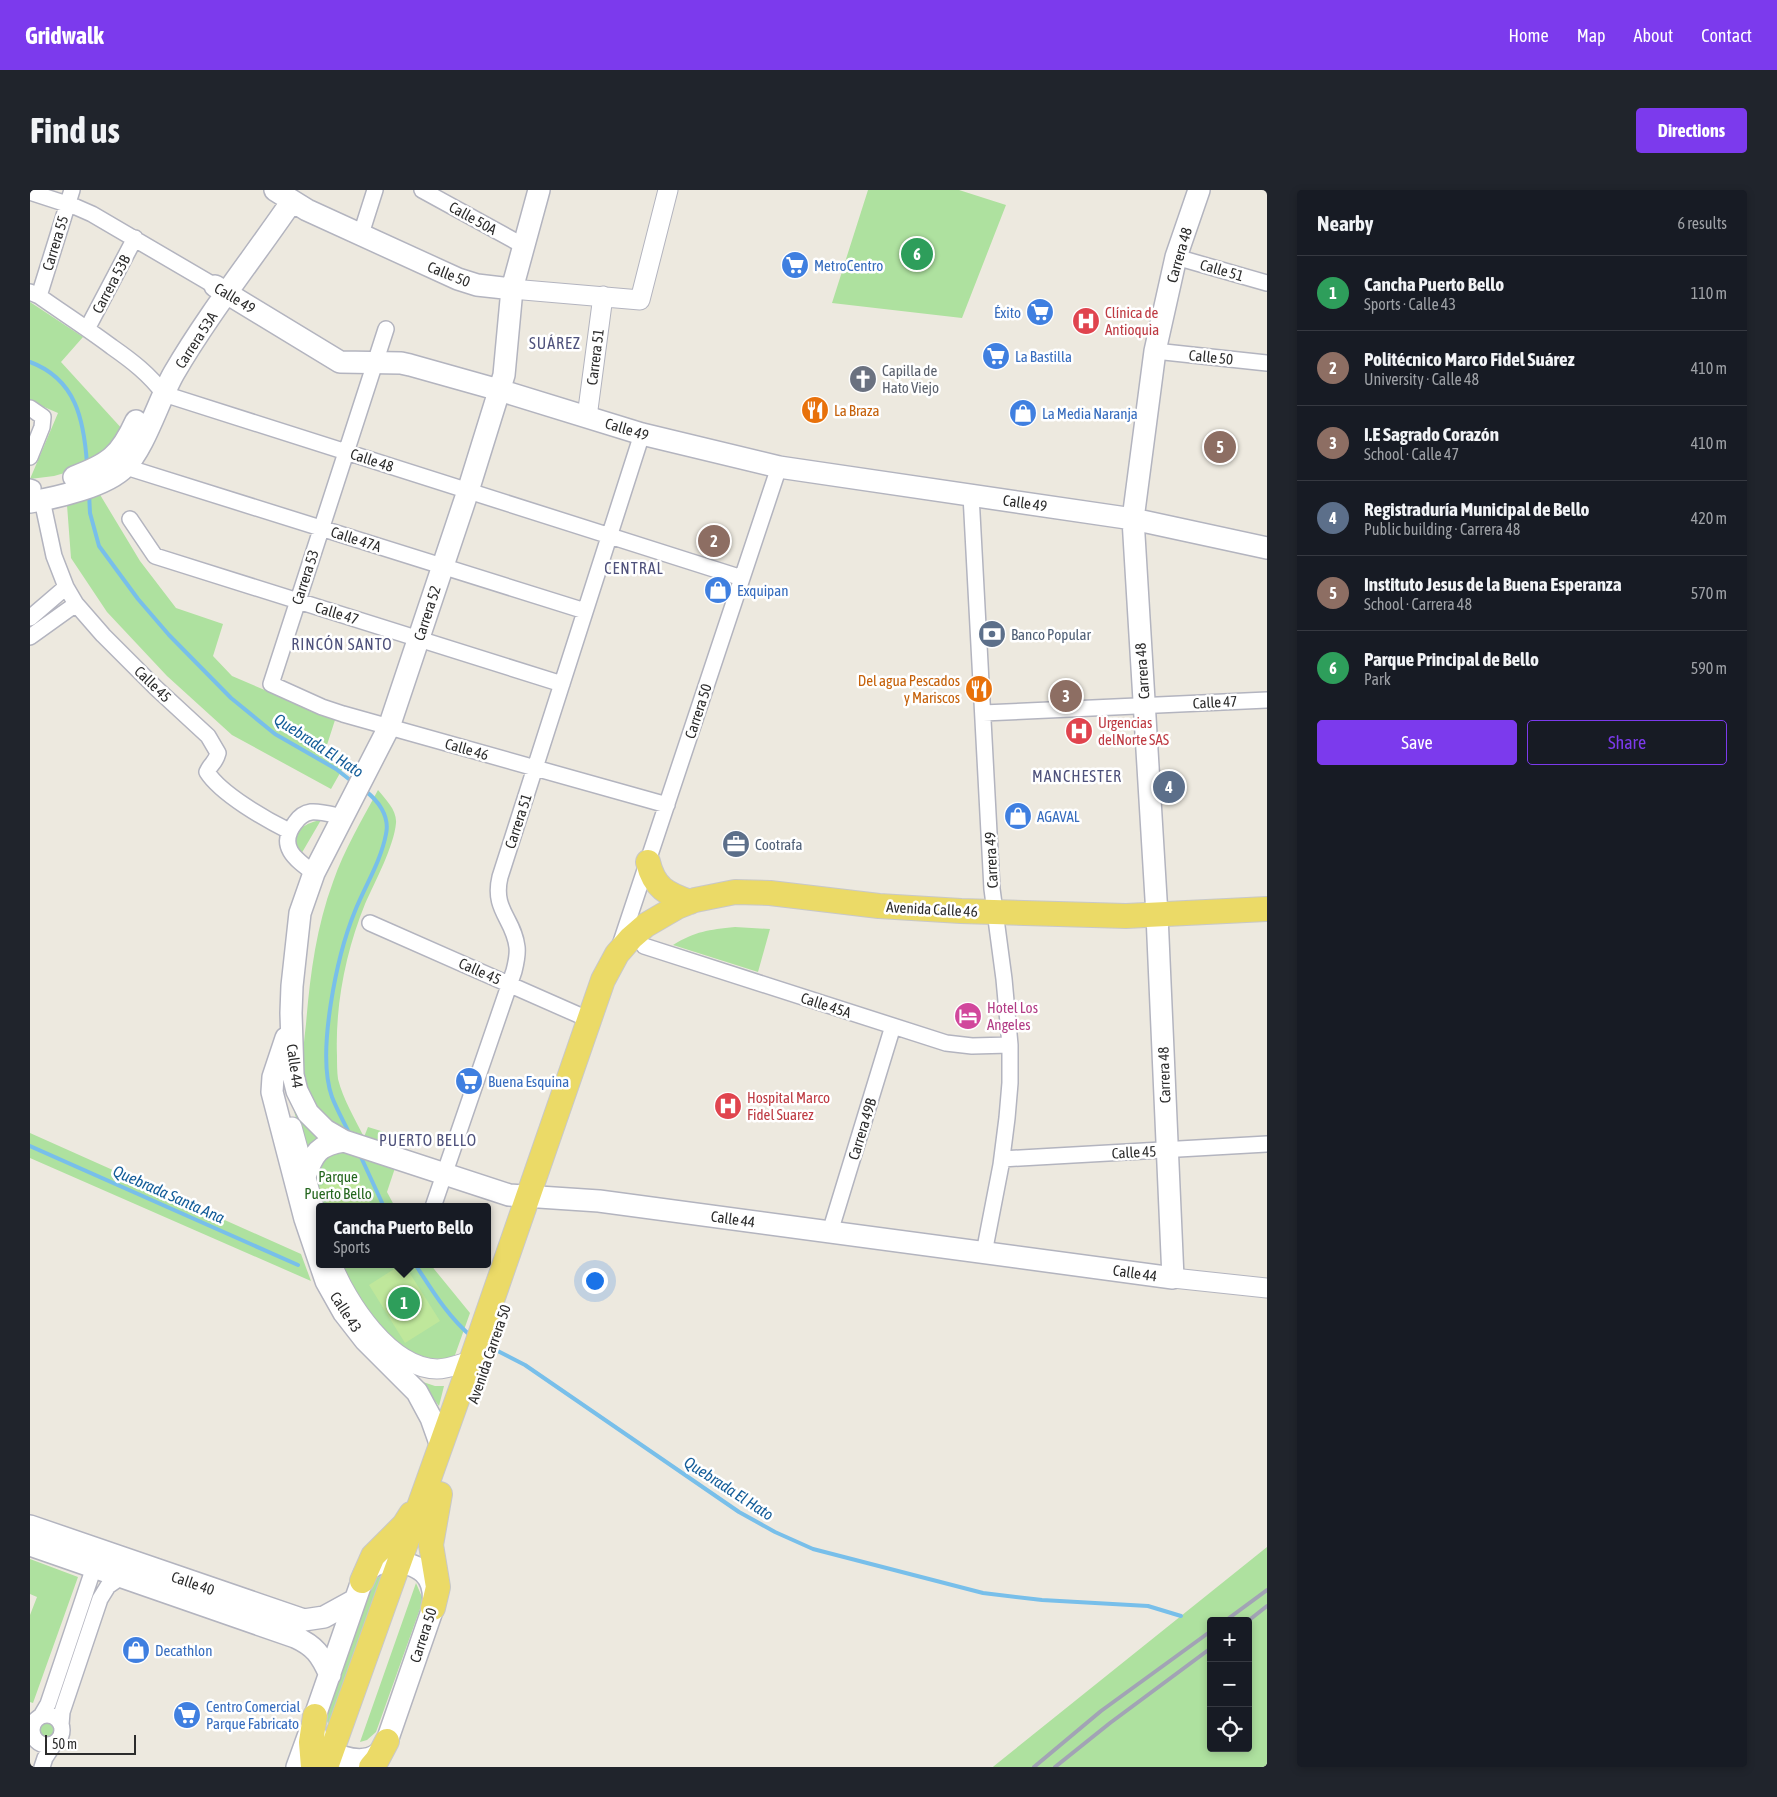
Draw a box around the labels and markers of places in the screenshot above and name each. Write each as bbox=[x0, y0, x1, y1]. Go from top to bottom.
pin: 6 bbox=[901, 235, 933, 273]
supermarket icon: MetroCentro bbox=[780, 250, 810, 280]
place label: MetroCentro bbox=[814, 257, 883, 274]
supermarket icon: Éxito bbox=[1025, 297, 1055, 327]
place label: Éxito bbox=[994, 304, 1021, 321]
place label: Clínica de Antioquia bbox=[1105, 304, 1159, 338]
hospital icon: Clínica de Antioquia bbox=[1071, 306, 1101, 336]
supermarket icon: La Bastilla bbox=[981, 341, 1011, 371]
place label: La Bastilla bbox=[1015, 348, 1072, 365]
place label: Capilla de Hato Viejo bbox=[882, 362, 939, 396]
church icon: Capilla de Hato Viejo bbox=[848, 364, 878, 394]
restaurant icon: La Braza bbox=[800, 395, 830, 425]
shop icon: La Media Naranja bbox=[1008, 398, 1038, 428]
place label: La Braza bbox=[834, 402, 879, 419]
place label: La Media Naranja bbox=[1042, 405, 1138, 422]
pin: 5 bbox=[1204, 428, 1236, 466]
pin: 2 bbox=[698, 522, 730, 560]
shop icon: Exquipan bbox=[703, 575, 733, 605]
place label: Exquipan bbox=[737, 582, 788, 599]
bank icon: Banco Popular bbox=[977, 619, 1007, 649]
place label: Banco Popular bbox=[1011, 626, 1092, 643]
place label: Del agua Pescados y Mariscos bbox=[858, 672, 960, 706]
restaurant icon: Del agua Pescados y Mariscos bbox=[964, 674, 994, 704]
pin: 3 bbox=[1050, 677, 1082, 715]
place label: Urgencias delNorte SAS bbox=[1098, 714, 1169, 748]
hospital icon: Urgencias delNorte SAS bbox=[1064, 716, 1094, 746]
pin: 4 bbox=[1153, 768, 1185, 806]
shop icon: AGAVAL bbox=[1003, 801, 1033, 831]
place label: AGAVAL bbox=[1037, 808, 1080, 825]
office icon: Cootrafa bbox=[721, 829, 751, 859]
place label: Cootrafa bbox=[755, 836, 802, 853]
place label: Hotel Los Angeles bbox=[987, 999, 1038, 1033]
hotel icon: Hotel Los Angeles bbox=[953, 1001, 983, 1031]
supermarket icon: Buena Esquina bbox=[454, 1066, 484, 1096]
place label: Buena Esquina bbox=[488, 1073, 569, 1090]
place label: Hospital Marco Fidel Suarez bbox=[747, 1089, 830, 1123]
hospital icon: Hospital Marco Fidel Suarez bbox=[713, 1091, 743, 1121]
pin: 1 bbox=[388, 1284, 420, 1322]
shop icon: Decathlon bbox=[121, 1635, 151, 1665]
place label: Decathlon bbox=[155, 1642, 212, 1659]
place label: Centro Comercial Parque Fabricato bbox=[206, 1698, 300, 1732]
supermarket icon: Centro Comercial Parque Fabricato bbox=[172, 1700, 202, 1730]

